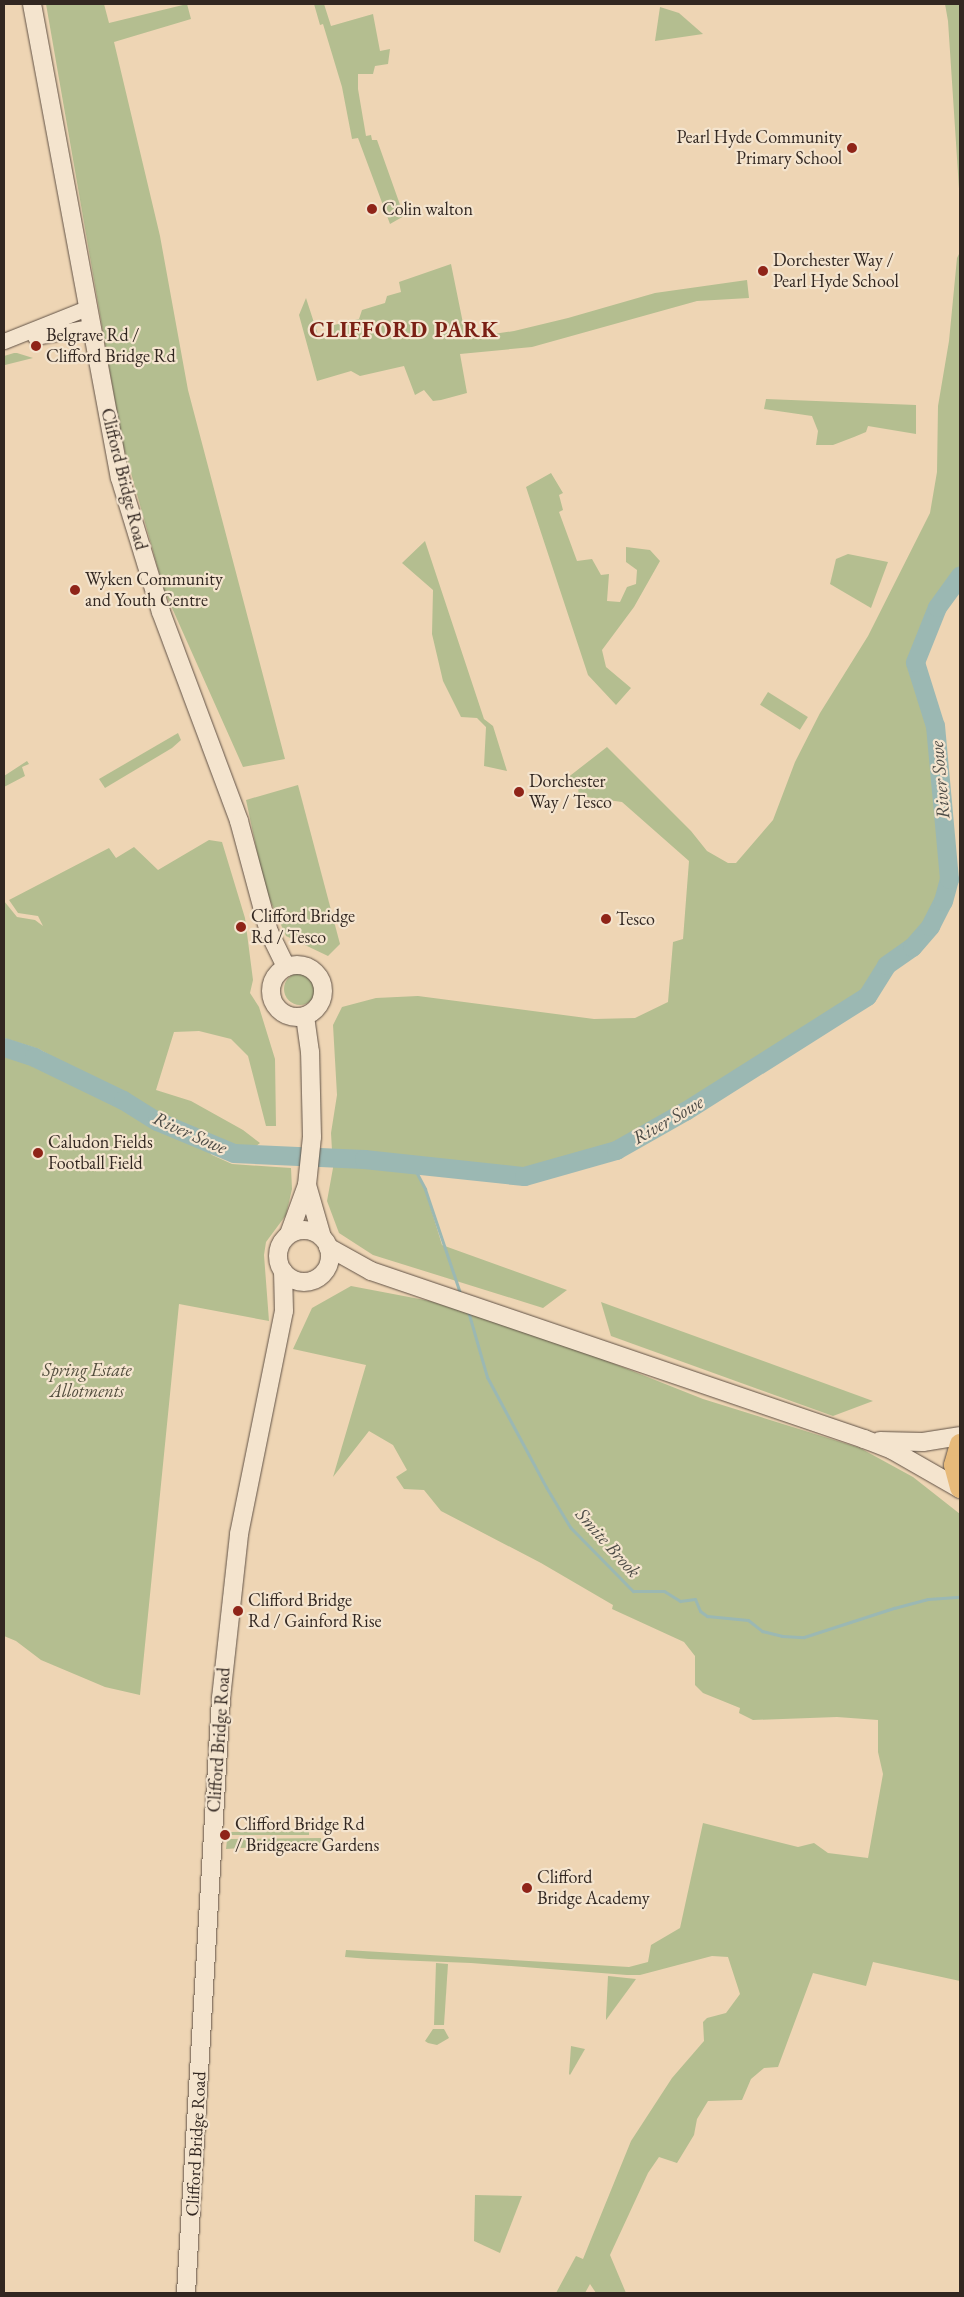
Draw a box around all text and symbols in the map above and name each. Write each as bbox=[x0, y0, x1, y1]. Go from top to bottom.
place label: Pearl Hyde Community Primary School bbox=[676, 127, 842, 170]
marker: Pearl Hyde Community Primary School bbox=[846, 142, 858, 154]
place label: Colin walton bbox=[382, 198, 473, 220]
marker: Colin walton bbox=[366, 203, 378, 215]
place label: Dorchester Way / Pearl Hyde School bbox=[773, 250, 899, 292]
marker: Dorchester Way / Pearl Hyde School bbox=[757, 265, 769, 277]
district label: CLIFFORD PARK bbox=[308, 317, 500, 343]
place label: Belgrave Rd / Clifford Bridge Rd bbox=[46, 325, 176, 368]
marker: Belgrave Rd / Clifford Bridge Rd bbox=[30, 340, 42, 352]
street label: Clifford Bridge Road bbox=[96, 406, 152, 552]
place label: Wyken Community and Youth Centre bbox=[85, 569, 223, 612]
marker: Wyken Community and Youth Centre bbox=[69, 584, 81, 596]
water label: River Sowe bbox=[925, 740, 955, 820]
place label: Dorchester Way / Tesco bbox=[529, 771, 612, 814]
marker: Dorchester Way / Tesco bbox=[513, 786, 525, 798]
place label: Clifford Bridge Rd / Tesco bbox=[251, 906, 355, 949]
place label: Tesco bbox=[616, 908, 655, 930]
marker: Tesco bbox=[600, 913, 612, 925]
marker: Clifford Bridge Rd / Tesco bbox=[235, 921, 247, 933]
water label: River Sowe bbox=[628, 1091, 708, 1149]
water label: River Sowe bbox=[150, 1107, 230, 1159]
place label: Caludon Fields Football Field bbox=[48, 1132, 153, 1174]
marker: Caludon Fields Football Field bbox=[32, 1147, 44, 1159]
park label: Spring Estate Allotments bbox=[42, 1360, 132, 1402]
water label: Smite Brook bbox=[571, 1503, 645, 1583]
place label: Clifford Bridge Rd / Gainford Rise bbox=[248, 1590, 382, 1632]
marker: Clifford Bridge Rd / Gainford Rise bbox=[232, 1605, 244, 1617]
street label: Clifford Bridge Road bbox=[203, 1667, 235, 1813]
place label: Clifford Bridge Rd / Bridgeacre Gardens bbox=[235, 1814, 379, 1856]
marker: Clifford Bridge Rd / Bridgeacre Gardens bbox=[219, 1829, 231, 1841]
place label: Clifford Bridge Academy bbox=[537, 1867, 650, 1910]
marker: Clifford Bridge Academy bbox=[521, 1882, 533, 1894]
street label: Clifford Bridge Road bbox=[181, 2071, 211, 2217]

